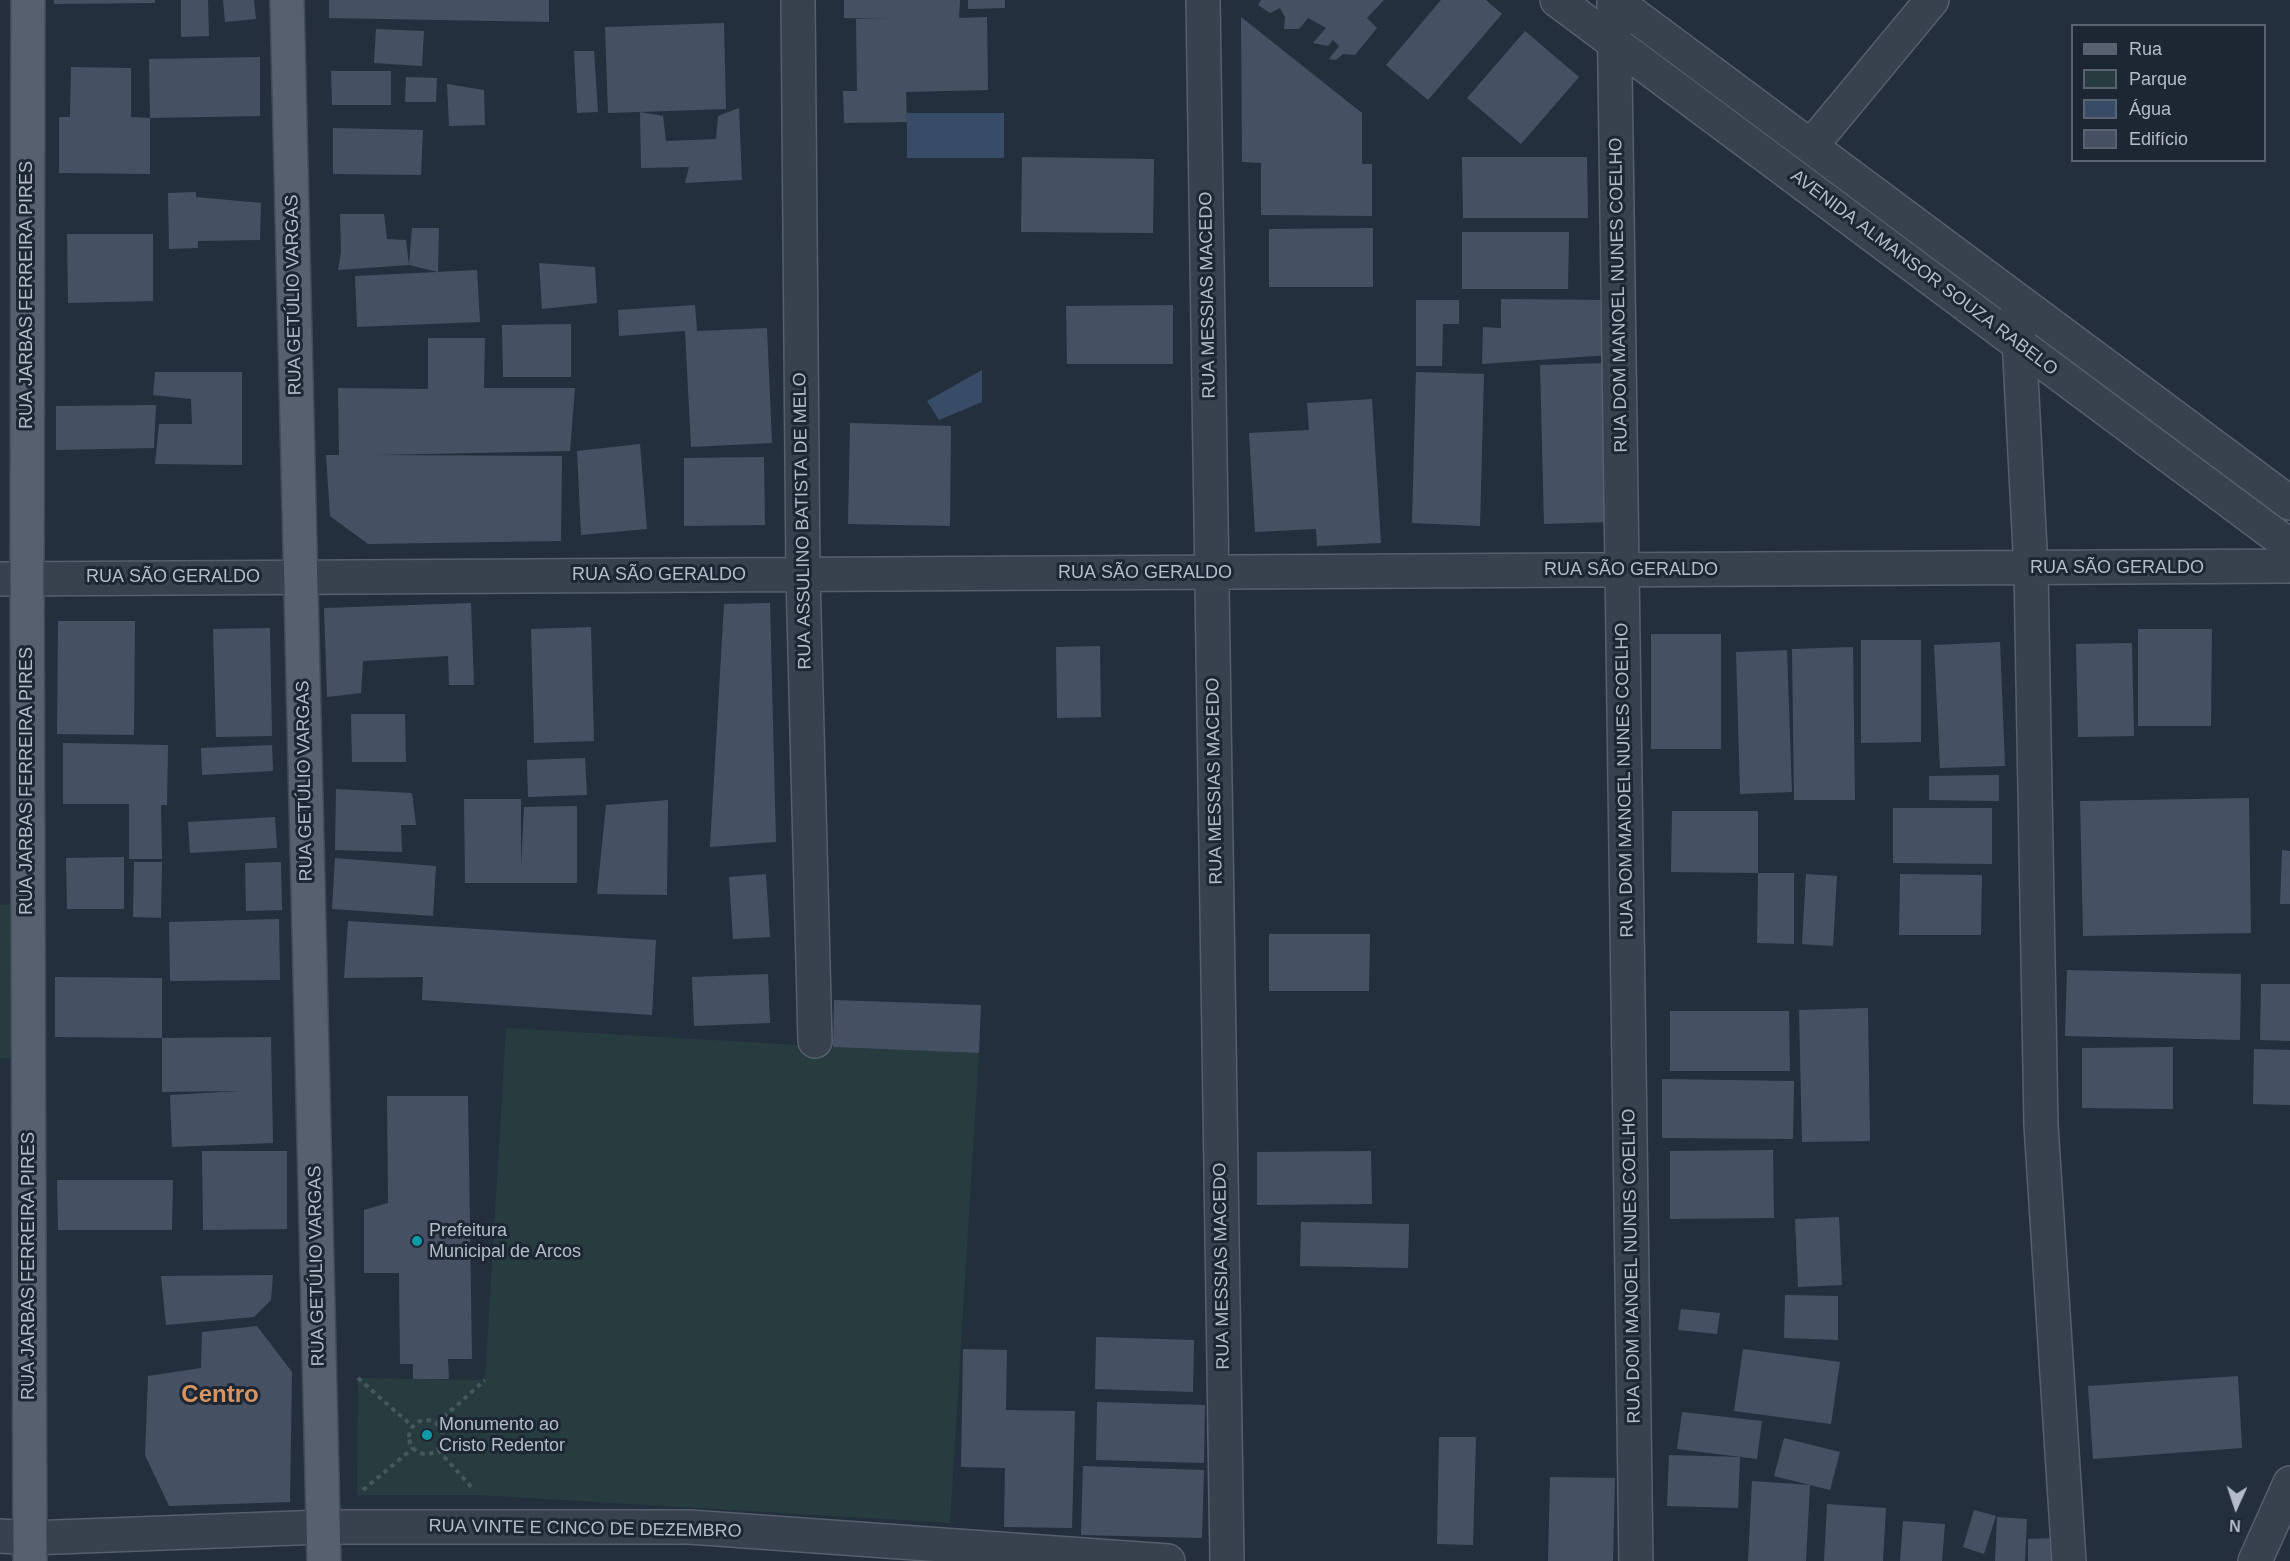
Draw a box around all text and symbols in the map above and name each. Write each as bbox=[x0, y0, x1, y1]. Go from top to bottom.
legend bbox=[2071, 24, 2266, 162]
text: Rua bbox=[2129, 39, 2162, 59]
text: Parque bbox=[2129, 69, 2187, 89]
text: Água bbox=[2129, 99, 2171, 119]
text: Edifício bbox=[2129, 129, 2188, 149]
street label: RUA DOM MANOEL NUNES COELHO bbox=[1605, 137, 1633, 453]
street label: RUA JARBAS FERREIRA PIRES bbox=[16, 161, 38, 429]
street label: AVENIDA ALMANSOR SOUZA RABELO bbox=[1786, 165, 2062, 381]
street label: RUA MESSIAS MACEDO bbox=[1195, 191, 1221, 399]
street label: RUA GETÚLIO VARGAS bbox=[281, 194, 307, 396]
street label: RUA ASSULINO BATISTA DE MELO bbox=[790, 372, 816, 670]
street label: RUA SÃO GERALDO bbox=[2030, 557, 2204, 579]
street label: RUA SÃO GERALDO bbox=[1544, 559, 1718, 581]
street label: RUA SÃO GERALDO bbox=[1058, 562, 1232, 584]
street label: RUA SÃO GERALDO bbox=[572, 564, 746, 586]
street label: RUA SÃO GERALDO bbox=[86, 566, 260, 588]
street label: RUA DOM MANOEL NUNES COELHO bbox=[1611, 622, 1639, 938]
street label: RUA JARBAS FERREIRA PIRES bbox=[16, 647, 38, 915]
street label: RUA MESSIAS MACEDO bbox=[1202, 677, 1228, 885]
street label: RUA GETÚLIO VARGAS bbox=[292, 680, 318, 882]
street label: RUA DOM MANOEL NUNES COELHO bbox=[1618, 1108, 1646, 1424]
street label: RUA JARBAS FERREIRA PIRES bbox=[18, 1132, 40, 1400]
street label: RUA MESSIAS MACEDO bbox=[1209, 1162, 1235, 1370]
street label: RUA GETÚLIO VARGAS bbox=[304, 1165, 330, 1367]
place label: Prefeitura Municipal de Arcos bbox=[429, 1220, 581, 1262]
marker: Prefeitura Municipal de Arcos bbox=[410, 1234, 424, 1248]
district label: Centro bbox=[181, 1381, 259, 1409]
place label: Monumento ao Cristo Redentor bbox=[439, 1414, 565, 1456]
marker: Monumento ao Cristo Redentor bbox=[420, 1428, 434, 1442]
north arrow bbox=[2206, 1477, 2266, 1537]
street label: RUA VINTE E CINCO DE DEZEMBRO bbox=[428, 1515, 742, 1543]
text: N bbox=[2229, 1517, 2241, 1534]

